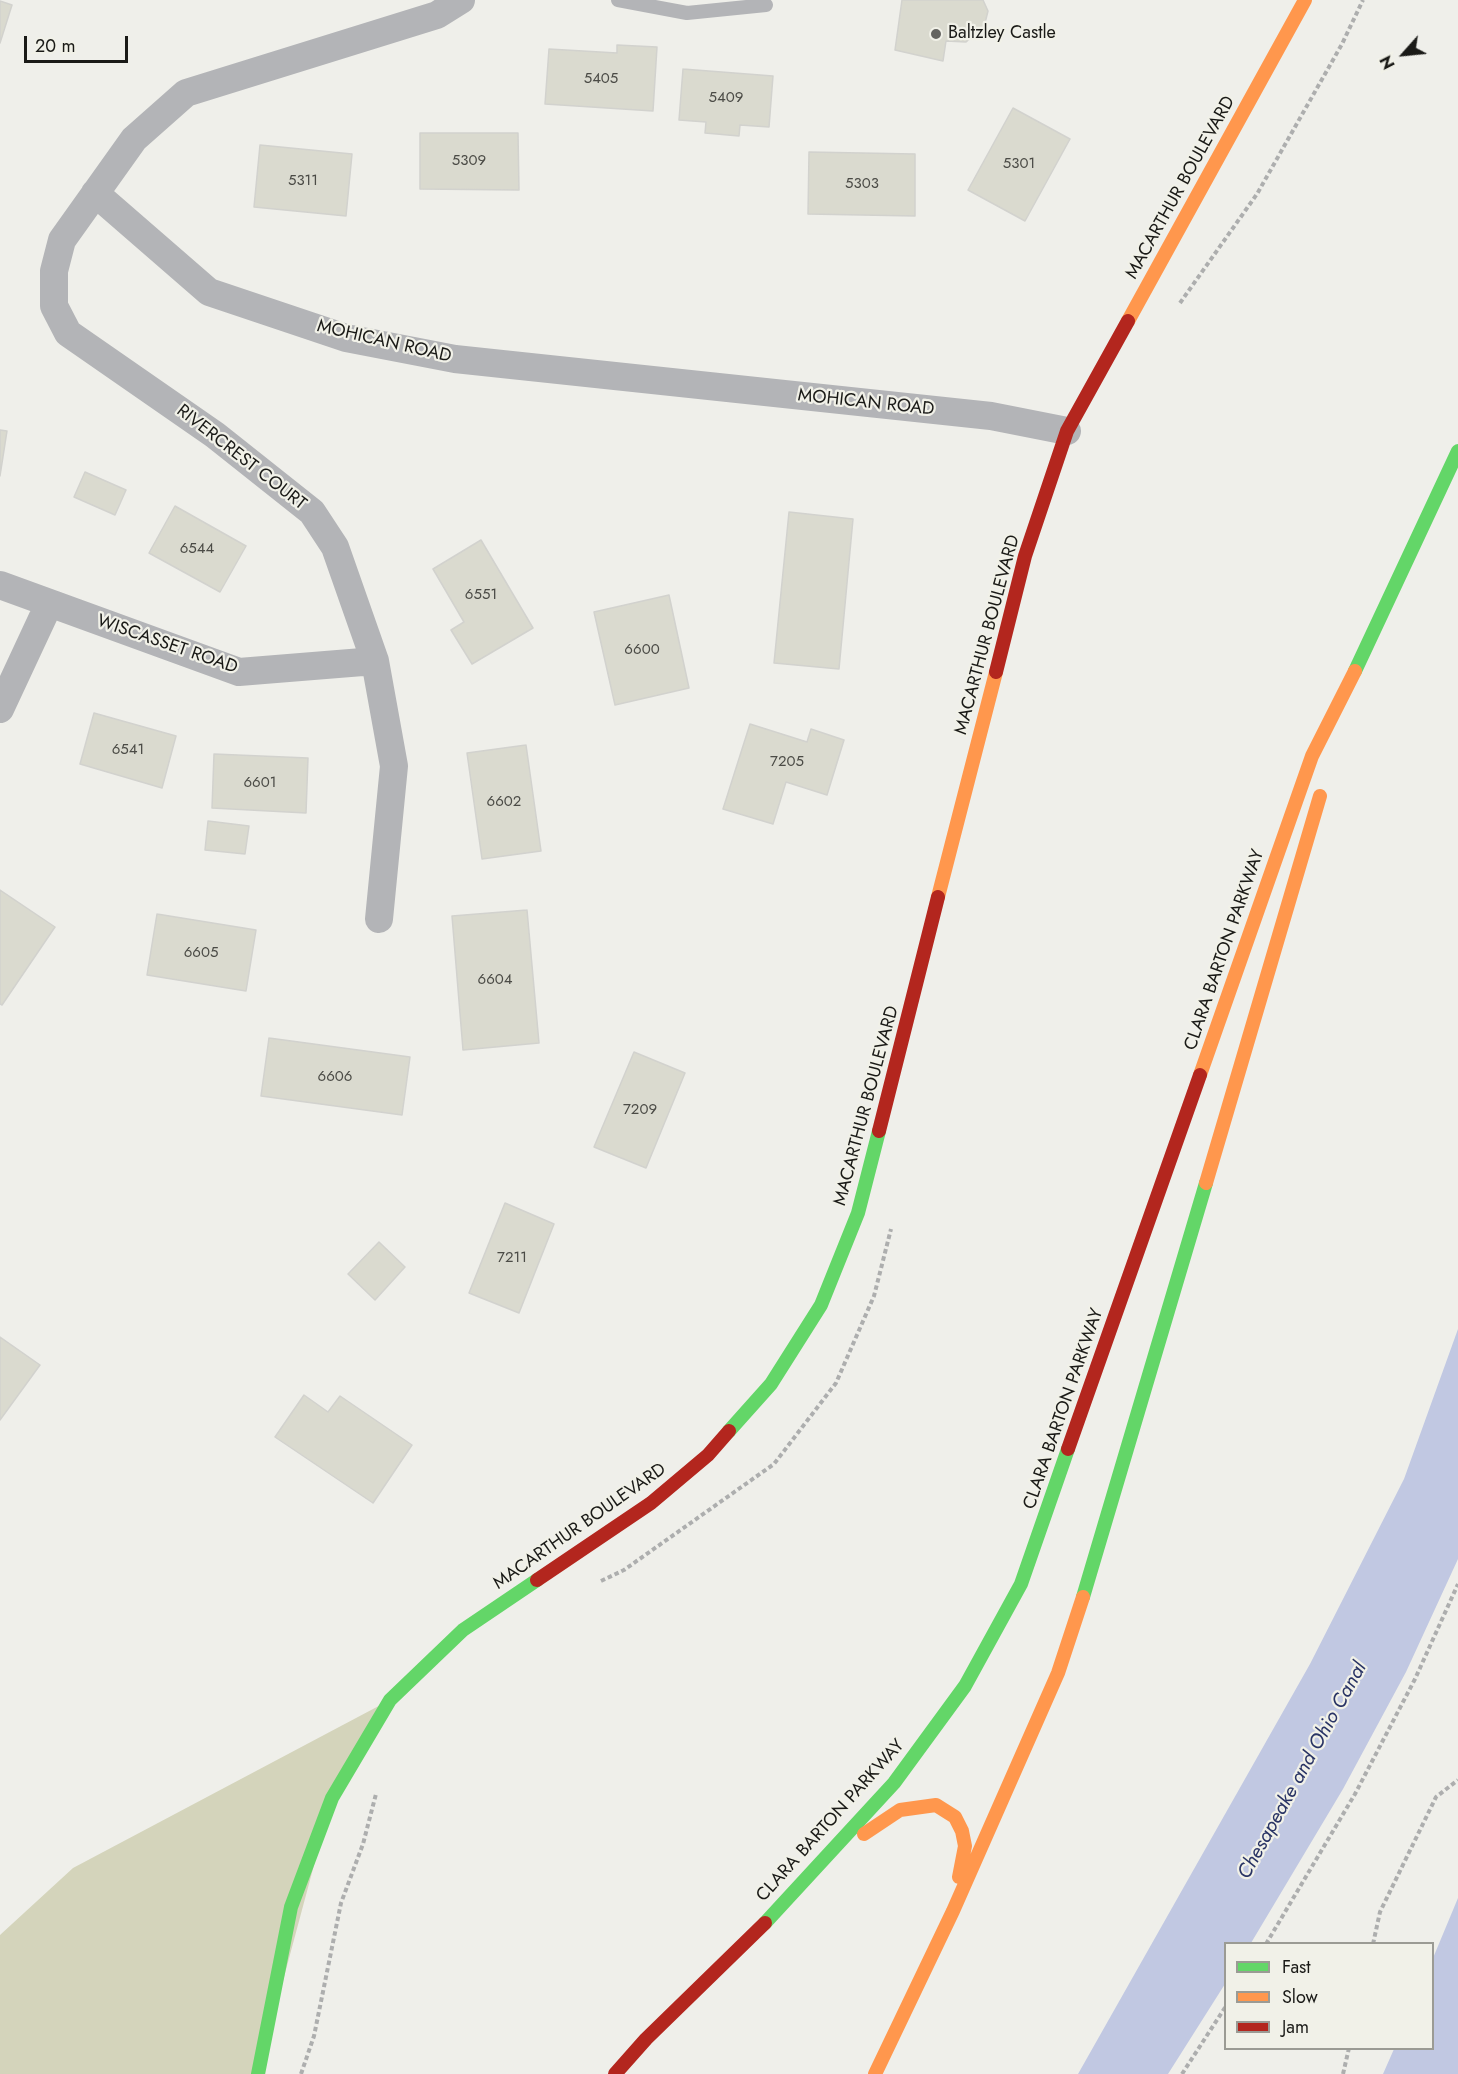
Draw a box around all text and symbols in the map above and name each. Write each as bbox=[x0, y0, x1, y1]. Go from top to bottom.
place label: Baltzley Castle bbox=[948, 23, 1056, 45]
scale bar bbox=[27, 24, 130, 62]
north arrow bbox=[1374, 24, 1434, 84]
marker: Baltzley Castle bbox=[929, 27, 943, 41]
text: 20 m bbox=[35, 33, 75, 59]
text: N bbox=[1374, 52, 1401, 73]
house number: 5405 bbox=[584, 70, 618, 88]
house number: 5409 bbox=[709, 89, 743, 107]
street label: MACARTHUR BOULEVARD bbox=[1122, 93, 1240, 283]
house number: 5309 bbox=[452, 152, 486, 170]
house number: 5301 bbox=[1003, 155, 1035, 173]
house number: 5311 bbox=[288, 172, 318, 190]
house number: 5303 bbox=[845, 175, 879, 193]
street label: MOHICAN ROAD bbox=[315, 316, 453, 368]
street label: MOHICAN ROAD bbox=[797, 385, 935, 421]
street label: RIVERCREST COURT bbox=[172, 401, 310, 515]
street label: MACARTHUR BOULEVARD bbox=[951, 533, 1025, 737]
house number: 6544 bbox=[180, 540, 214, 558]
house number: 6551 bbox=[465, 586, 497, 604]
street label: WISCASSET ROAD bbox=[94, 611, 240, 679]
house number: 6600 bbox=[624, 641, 660, 659]
house number: 6541 bbox=[112, 741, 144, 759]
house number: 7205 bbox=[770, 753, 804, 771]
house number: 6601 bbox=[243, 774, 277, 792]
house number: 6602 bbox=[487, 793, 521, 811]
street label: CLARA BARTON PARKWAY bbox=[1180, 847, 1270, 1053]
house number: 6605 bbox=[184, 944, 218, 962]
house number: 6604 bbox=[477, 971, 513, 989]
street label: MACARTHUR BOULEVARD bbox=[830, 1004, 904, 1208]
house number: 6606 bbox=[318, 1068, 352, 1086]
house number: 7209 bbox=[623, 1101, 657, 1119]
house number: 7211 bbox=[497, 1249, 527, 1267]
street label: CLARA BARTON PARKWAY bbox=[1019, 1306, 1109, 1512]
street label: MACARTHUR BOULEVARD bbox=[490, 1459, 670, 1595]
water label: Chesapeake and Ohio Canal bbox=[1233, 1658, 1373, 1884]
street label: CLARA BARTON PARKWAY bbox=[752, 1735, 910, 1907]
legend bbox=[1224, 1942, 1434, 2050]
text: Fast bbox=[1282, 1954, 1311, 1980]
text: Slow bbox=[1282, 1984, 1318, 2010]
text: Jam bbox=[1282, 2014, 1309, 2040]

